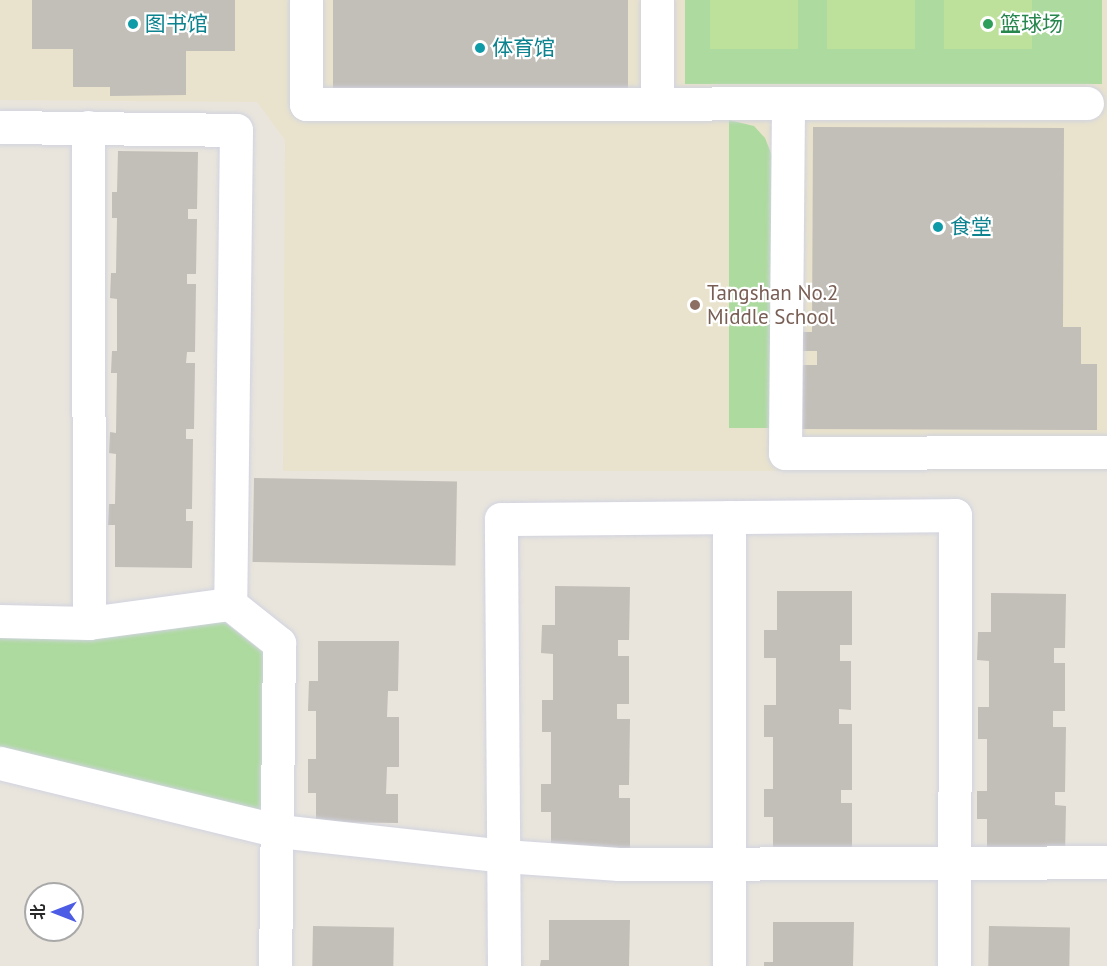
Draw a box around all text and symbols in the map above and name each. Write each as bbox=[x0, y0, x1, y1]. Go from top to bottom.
place label: 图书馆 bbox=[145, 11, 208, 37]
place label: 篮球场 bbox=[1000, 11, 1063, 37]
marker: 图书馆 bbox=[126, 17, 140, 31]
marker: 篮球场 bbox=[981, 17, 995, 31]
place label: 体育馆 bbox=[492, 35, 555, 61]
marker: 体育馆 bbox=[473, 41, 487, 55]
place label: 食堂 bbox=[950, 214, 992, 240]
marker: 食堂 bbox=[931, 220, 945, 234]
place label: Tangshan No.2 Middle School bbox=[707, 280, 839, 330]
marker: Tangshan No.2 Middle School bbox=[688, 298, 702, 312]
north arrow bbox=[24, 882, 84, 942]
text: 北 bbox=[28, 904, 48, 920]

